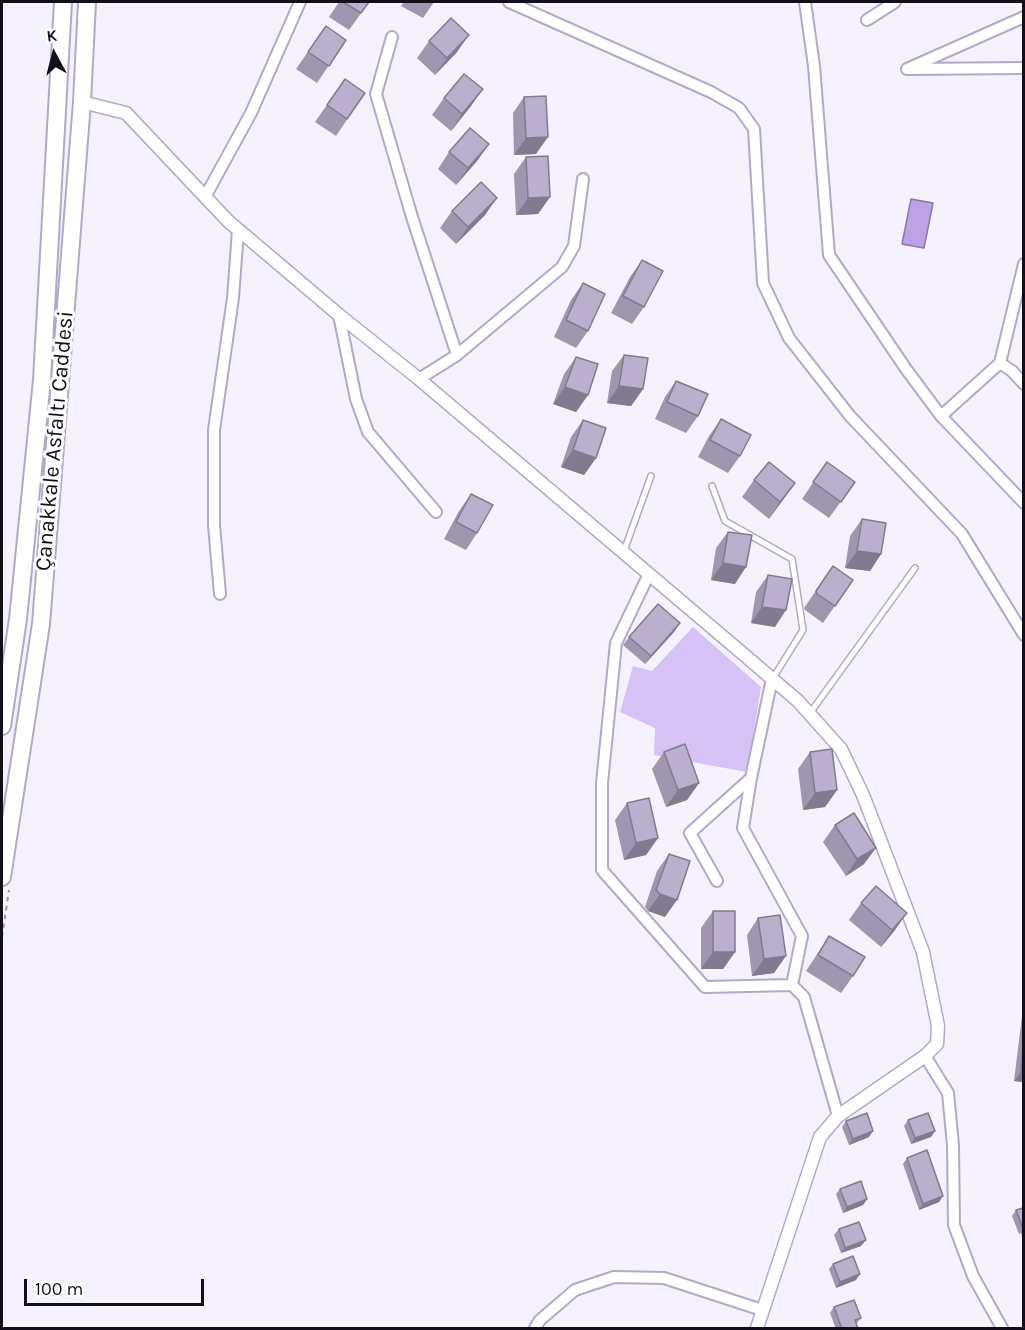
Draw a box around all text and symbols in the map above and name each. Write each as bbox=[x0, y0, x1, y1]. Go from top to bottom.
north arrow bbox=[24, 24, 84, 84]
text: K bbox=[45, 26, 58, 46]
street label: Çanakkale Asfaltı Caddesi bbox=[30, 310, 80, 572]
scale bar bbox=[27, 1267, 207, 1305]
text: 100 m bbox=[35, 1278, 83, 1300]

